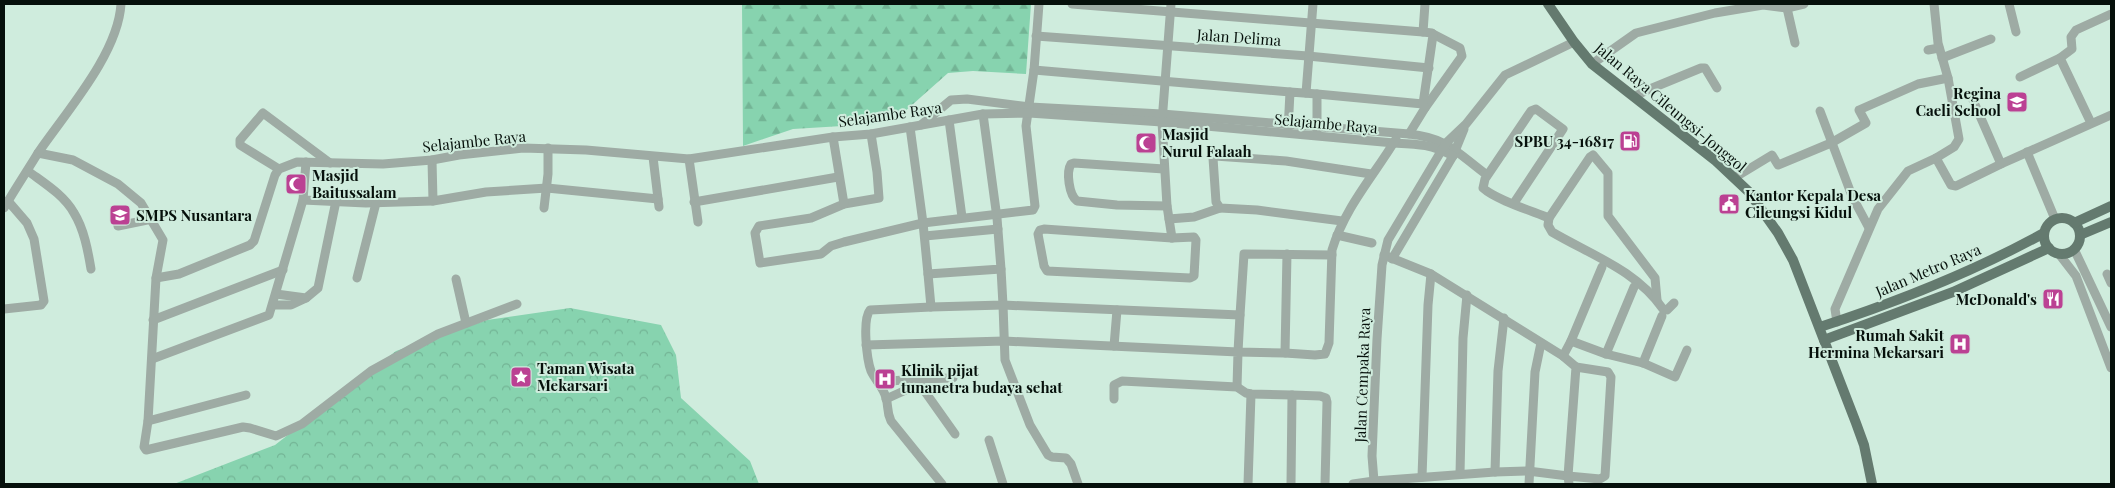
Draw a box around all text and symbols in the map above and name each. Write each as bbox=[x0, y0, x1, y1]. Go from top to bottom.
street label: Jalan Delima bbox=[1195, 24, 1282, 50]
street label: Jalan Raya Cileungsi-Jonggol bbox=[1590, 37, 1751, 176]
place label: Regina Caeli School bbox=[1915, 83, 2001, 120]
school or university icon: Regina Caeli School bbox=[2005, 90, 2029, 114]
street label: Selajambe Raya bbox=[837, 97, 943, 131]
street label: Selajambe Raya bbox=[1273, 109, 1379, 138]
place label: Masjid Nurul Falaah bbox=[1162, 124, 1252, 161]
street label: Selajambe Raya bbox=[421, 126, 527, 156]
fuel station icon: SPBU 34-16817 bbox=[1618, 129, 1642, 153]
mosque icon: Masjid Nurul Falaah bbox=[1134, 131, 1158, 155]
place label: SPBU 34-16817 bbox=[1514, 131, 1614, 151]
place label: Masjid Baitussalam bbox=[312, 165, 397, 202]
mosque icon: Masjid Baitussalam bbox=[284, 172, 308, 196]
place label: Kantor Kepala Desa Cileungsi Kidul bbox=[1745, 185, 1881, 222]
public building icon: Kantor Kepala Desa Cileungsi Kidul bbox=[1717, 192, 1741, 216]
school or university icon: SMPS Nusantara bbox=[108, 203, 132, 227]
place label: SMPS Nusantara bbox=[136, 205, 252, 225]
street label: Jalan Metro Raya bbox=[1871, 239, 1984, 302]
restaurant icon: McDonald's bbox=[2041, 287, 2065, 311]
place label: McDonald's bbox=[1956, 289, 2037, 309]
street label: Jalan Cempaka Raya bbox=[1350, 307, 1374, 444]
place label: Rumah Sakit Hermina Mekarsari bbox=[1808, 325, 1945, 362]
hospital icon: Rumah Sakit Hermina Mekarsari bbox=[1948, 332, 1972, 356]
place label: Taman Wisata Mekarsari bbox=[537, 358, 635, 395]
place label: Klinik pijat tunanetra budaya sehat bbox=[900, 360, 1063, 397]
place icon: Taman Wisata Mekarsari bbox=[509, 365, 533, 389]
hospital icon: Klinik pijat tunanetra budaya sehat bbox=[873, 367, 897, 391]

